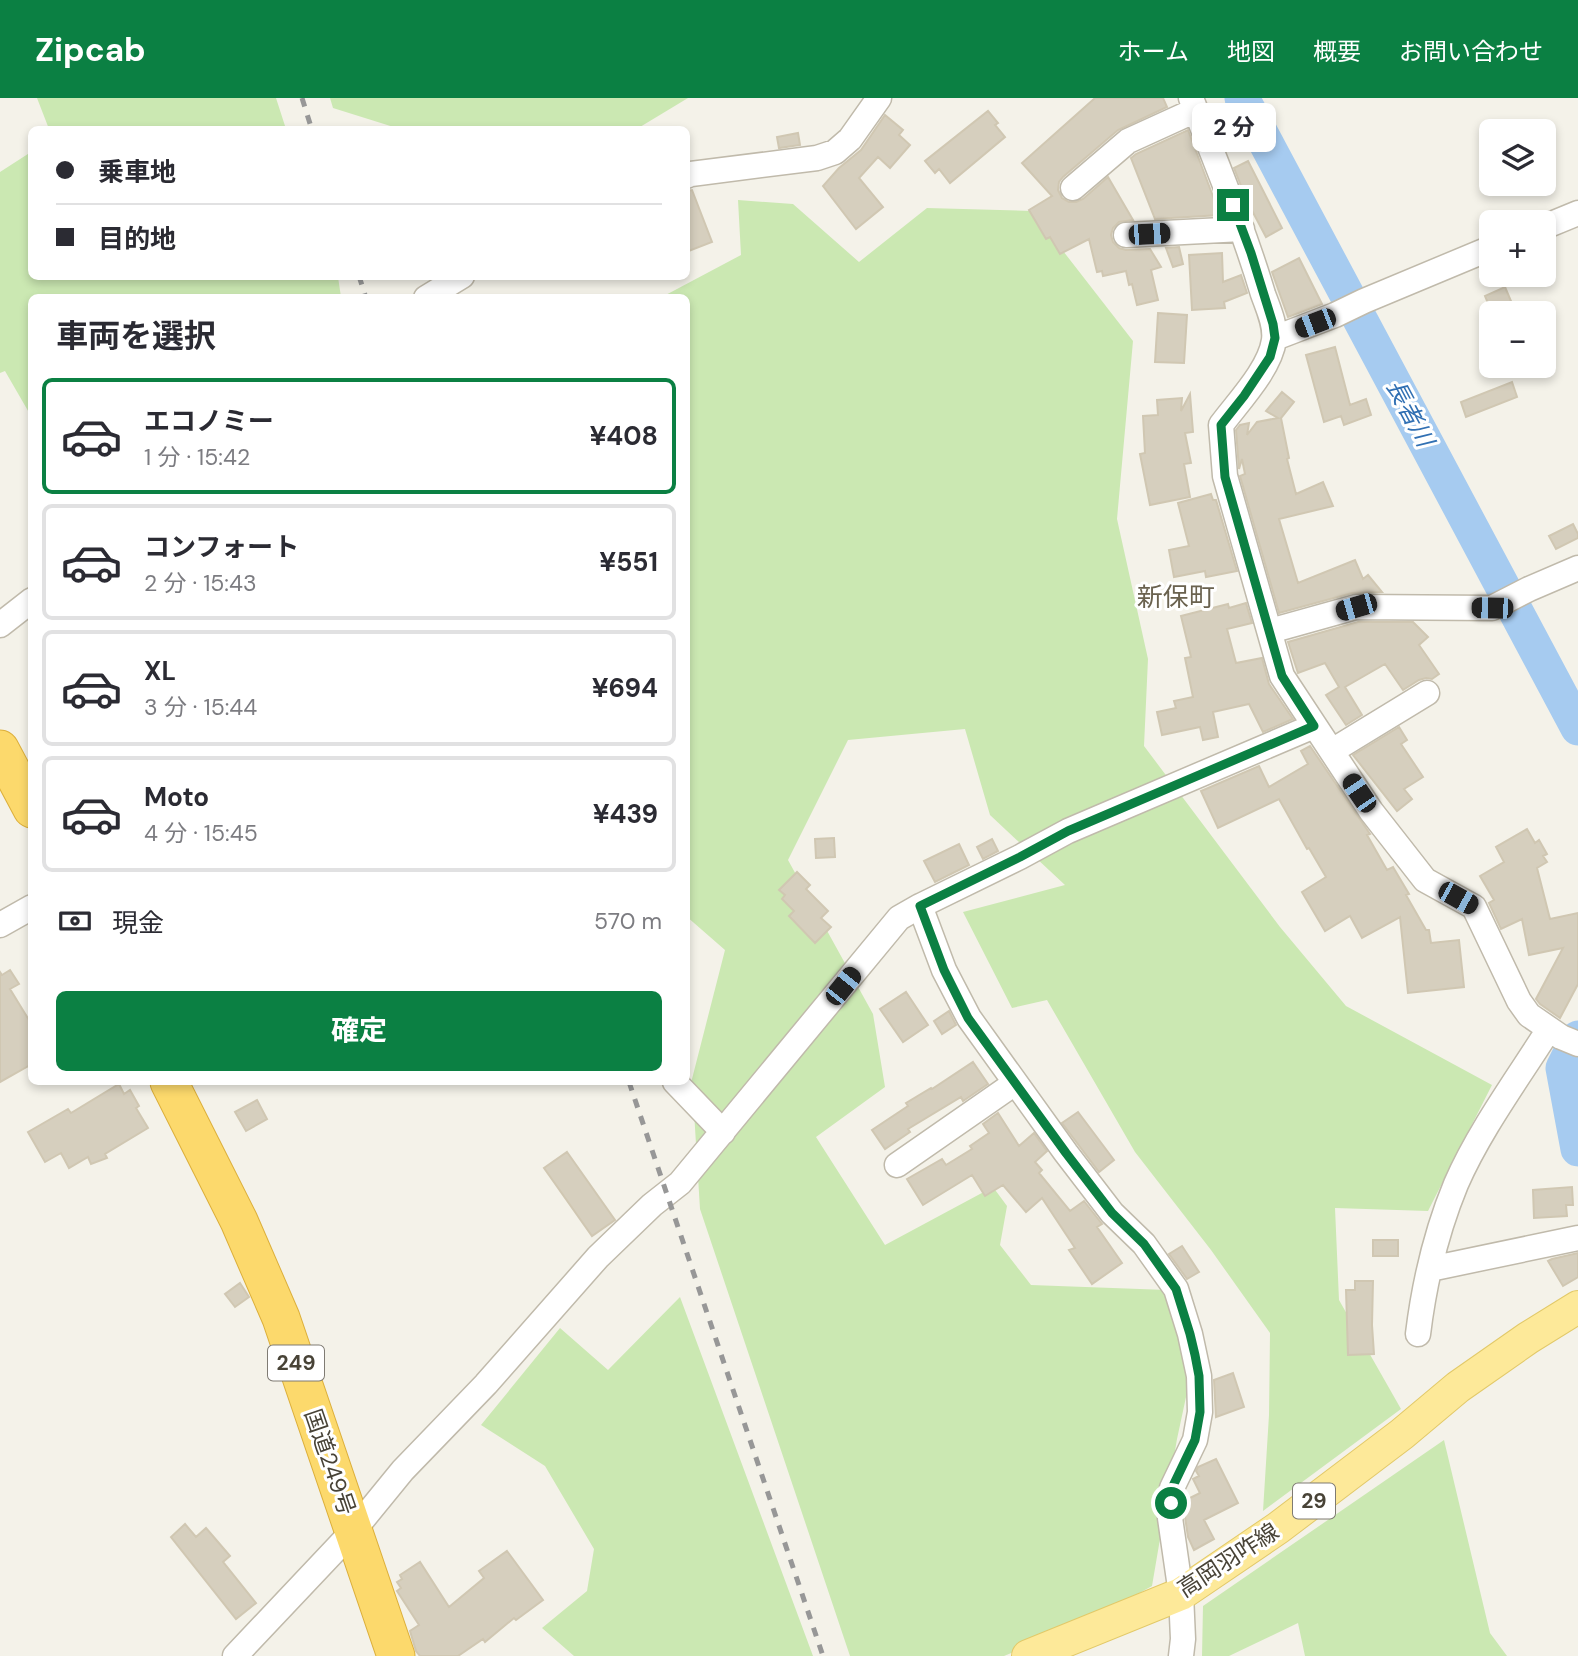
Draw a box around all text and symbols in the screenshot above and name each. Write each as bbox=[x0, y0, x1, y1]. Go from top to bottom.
text: Zipcab bbox=[35, 28, 146, 71]
text: ホーム bbox=[1118, 36, 1189, 67]
text: 地図 bbox=[1227, 36, 1275, 67]
text: 概要 bbox=[1313, 36, 1361, 67]
text: お問い合わせ bbox=[1399, 36, 1543, 67]
callout: 2 分 bbox=[1191, 104, 1275, 153]
text: 2 分 bbox=[1213, 112, 1255, 142]
map controls bbox=[1479, 119, 1556, 378]
button: layers bbox=[1479, 119, 1556, 196]
text: 乗車地 bbox=[98, 155, 176, 189]
route end bbox=[1217, 189, 1249, 221]
button: + bbox=[1479, 210, 1556, 287]
text: 目的地 bbox=[98, 222, 176, 256]
car bbox=[1128, 222, 1171, 246]
button: − bbox=[1479, 301, 1556, 378]
car bbox=[1292, 306, 1339, 340]
text: 車両を選択 bbox=[56, 315, 216, 357]
water label: 長者川 bbox=[1380, 374, 1442, 454]
text: エコノミー bbox=[144, 404, 274, 438]
icon: car bbox=[60, 405, 123, 468]
text: ¥408 bbox=[589, 419, 658, 453]
text: 1 分 · 15:42 bbox=[144, 442, 250, 472]
text: コンフォート bbox=[144, 530, 299, 564]
icon: car bbox=[60, 531, 123, 594]
text: ¥551 bbox=[599, 545, 658, 579]
text: 2 分 · 15:43 bbox=[144, 568, 257, 598]
district label: 新保町 bbox=[1137, 580, 1215, 614]
car bbox=[1333, 591, 1380, 623]
car bbox=[1471, 597, 1514, 619]
text: XL bbox=[144, 654, 176, 688]
icon: car bbox=[60, 657, 123, 720]
text: ¥694 bbox=[592, 671, 658, 705]
text: 3 分 · 15:44 bbox=[144, 692, 257, 722]
car bbox=[1339, 770, 1380, 816]
text: Moto bbox=[144, 780, 209, 814]
icon: car bbox=[60, 783, 123, 846]
text: ¥439 bbox=[593, 797, 658, 831]
text: 4 分 · 15:45 bbox=[144, 818, 258, 848]
car bbox=[1435, 879, 1482, 917]
icon: cash bbox=[56, 902, 94, 940]
text: 現金 bbox=[112, 906, 164, 940]
text: 570 m bbox=[594, 906, 662, 936]
car bbox=[822, 963, 865, 1009]
button: 確定 bbox=[56, 991, 662, 1071]
road number: 249 bbox=[268, 1346, 324, 1380]
street label: 国道249号 bbox=[298, 1405, 362, 1519]
road number: 29 bbox=[1293, 1484, 1335, 1518]
route start bbox=[1155, 1487, 1187, 1519]
street label: 高岡羽咋線 bbox=[1172, 1516, 1284, 1604]

